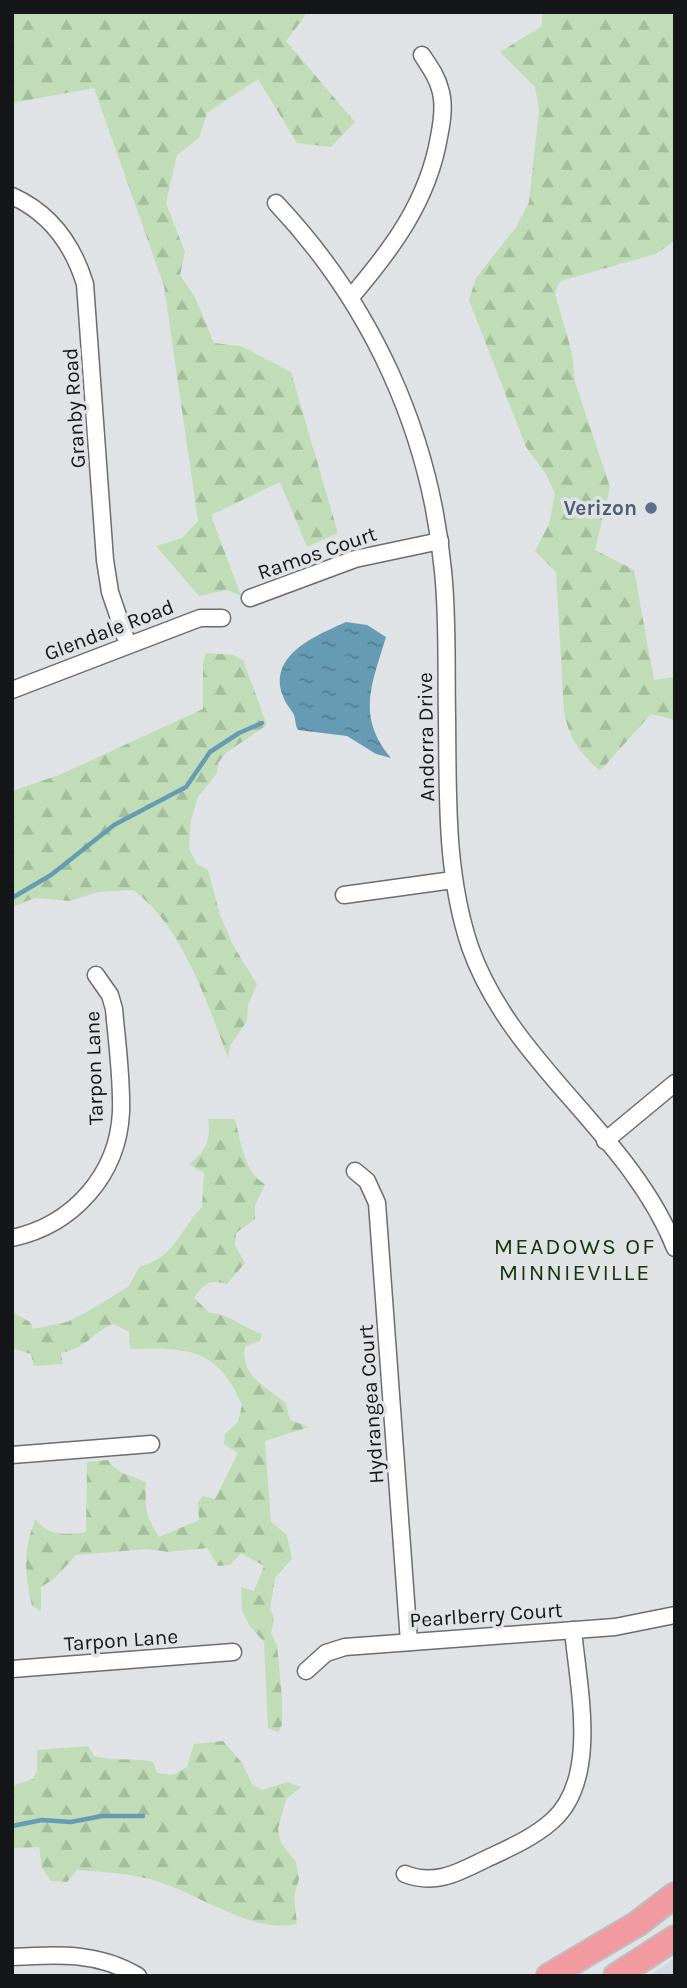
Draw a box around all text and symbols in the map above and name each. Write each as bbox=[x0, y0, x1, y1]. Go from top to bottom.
street label: Granby Road bbox=[58, 347, 90, 469]
place label: Verizon bbox=[564, 496, 637, 520]
marker: Verizon bbox=[643, 500, 659, 516]
street label: Ramos Court bbox=[254, 521, 380, 585]
street label: Glendale Road bbox=[41, 594, 177, 666]
street label: Andorra Drive bbox=[413, 672, 439, 802]
street label: Tarpon Lane bbox=[80, 1011, 108, 1125]
district label: MEADOWS OF MINNIEVILLE bbox=[494, 1233, 656, 1286]
street label: Hydrangea Court bbox=[353, 1323, 389, 1485]
street label: Pearlberry Court bbox=[409, 1598, 563, 1632]
street label: Tarpon Lane bbox=[63, 1624, 179, 1656]

